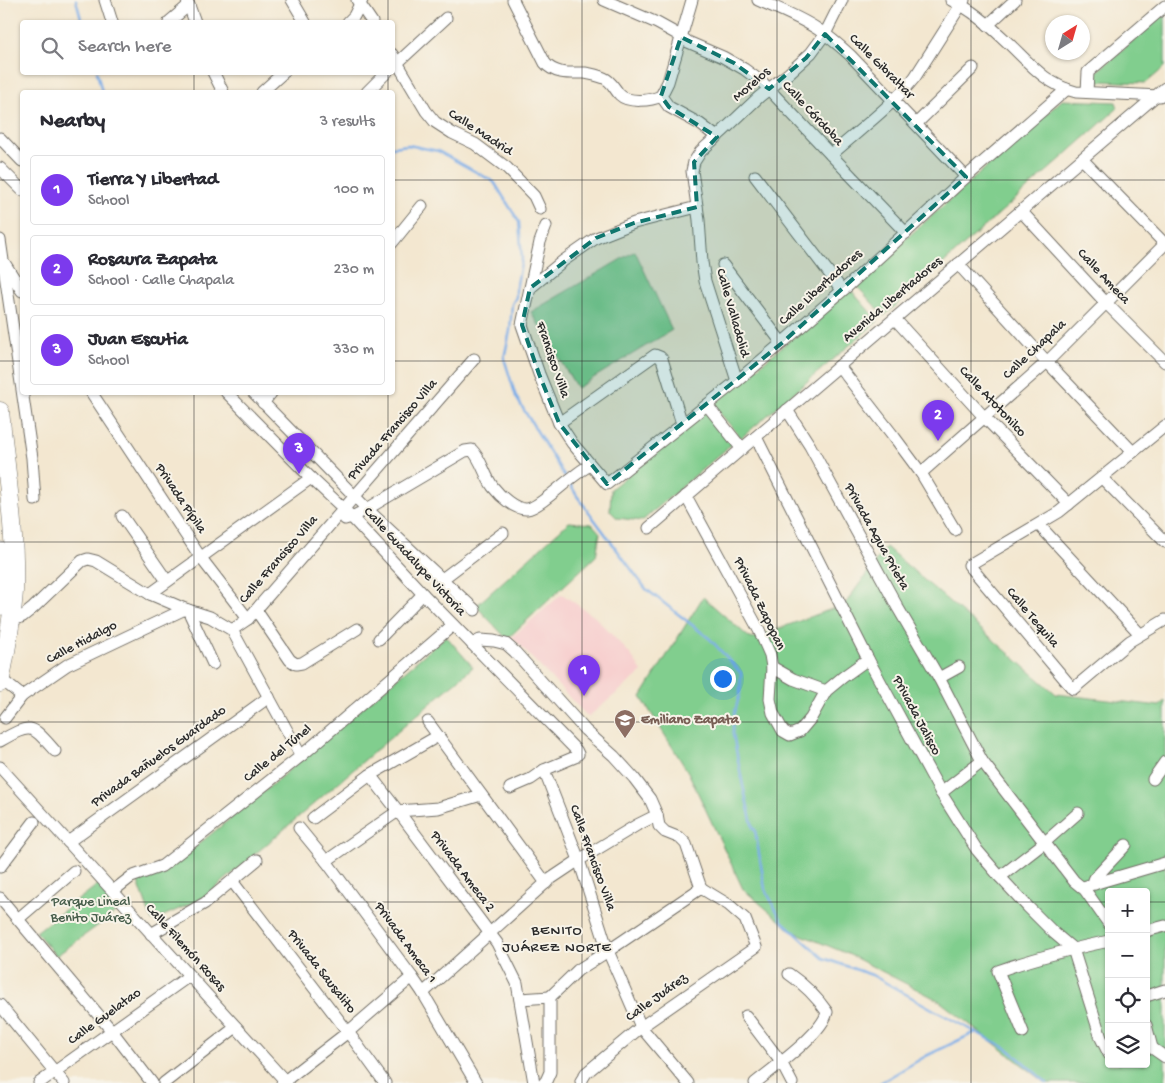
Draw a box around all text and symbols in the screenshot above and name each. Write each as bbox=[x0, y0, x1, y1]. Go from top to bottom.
north arrow bbox=[1045, 15, 1090, 60]
search box bbox=[20, 20, 395, 75]
street label: Calle Gibraltar bbox=[845, 31, 918, 104]
icon: search bbox=[38, 34, 66, 62]
text: Search here bbox=[78, 36, 172, 59]
street label: Morelos bbox=[730, 63, 775, 106]
street label: Calle Córdoba bbox=[778, 78, 847, 151]
street label: Calle Madrid bbox=[444, 106, 517, 161]
text: Nearby bbox=[40, 110, 105, 135]
text: 3 results bbox=[320, 113, 375, 132]
text: Tierra Y Libertad bbox=[88, 169, 218, 192]
text: 1 bbox=[54, 181, 60, 200]
text: 100 m bbox=[334, 181, 374, 200]
text: School bbox=[88, 192, 130, 211]
street label: Calle Libertadores bbox=[776, 246, 867, 330]
street label: Calle Ameca bbox=[1073, 246, 1134, 309]
text: Rosaura Zapata bbox=[88, 249, 217, 272]
street label: Avenida Libertadores bbox=[840, 253, 947, 347]
text: 2 bbox=[53, 261, 61, 280]
text: 230 m bbox=[334, 261, 374, 280]
street label: Calle Valladolid bbox=[711, 267, 753, 361]
text: School · Calle Chapala bbox=[88, 272, 234, 291]
street label: Calle Chapala bbox=[1000, 316, 1071, 384]
street label: Francisco Villa bbox=[531, 319, 573, 402]
text: Juan Escutia bbox=[88, 329, 188, 352]
text: 3 bbox=[53, 341, 61, 360]
text: 330 m bbox=[333, 341, 374, 360]
text: School bbox=[88, 352, 130, 371]
street label: Calle Atotonilco bbox=[955, 363, 1029, 441]
street label: Privada Francisco Villa bbox=[344, 375, 442, 485]
pin: 2 bbox=[922, 400, 954, 441]
pin: 3 bbox=[283, 433, 315, 474]
street label: Privada Pípila bbox=[150, 460, 210, 538]
street label: Privada Agua Prieta bbox=[839, 480, 913, 594]
street label: Calle Guadalupe Victoria bbox=[359, 504, 470, 621]
street label: Calle Francisco Villa bbox=[236, 511, 323, 608]
street label: Privada Zapopan bbox=[729, 554, 789, 654]
street label: Calle Tequila bbox=[1002, 584, 1063, 653]
street label: Calle Hidalgo bbox=[44, 617, 120, 669]
pin: 1 bbox=[568, 655, 600, 696]
your location bbox=[710, 666, 736, 692]
street label: Privada Jalisco bbox=[887, 673, 944, 759]
street label: Privada Bañuelos Guardado bbox=[87, 702, 230, 812]
school or university icon: Emiliano Zapata bbox=[613, 708, 637, 739]
place label: Emiliano Zapata bbox=[641, 712, 740, 729]
street label: Calle del Túnel bbox=[240, 721, 316, 787]
street label: Calle Francisco Villa bbox=[565, 803, 620, 915]
street label: Privada Ameca 2 bbox=[425, 827, 498, 916]
map controls bbox=[1105, 888, 1150, 1068]
button: + bbox=[1105, 888, 1150, 933]
park label: Parque Lineal Benito Juárez bbox=[50, 894, 132, 927]
street label: Privada Ameca 1 bbox=[369, 898, 440, 987]
street label: Calle Filemón Rosas bbox=[141, 901, 230, 996]
district label: BENITO JUÁREZ NORTE bbox=[502, 922, 612, 957]
street label: Privada Sausalito bbox=[282, 926, 359, 1017]
button: − bbox=[1105, 933, 1150, 978]
street label: Calle Juárez bbox=[623, 969, 692, 1026]
button: locate bbox=[1105, 978, 1150, 1023]
street label: Calle Guelatao bbox=[65, 985, 145, 1049]
button: layers bbox=[1105, 1023, 1150, 1068]

